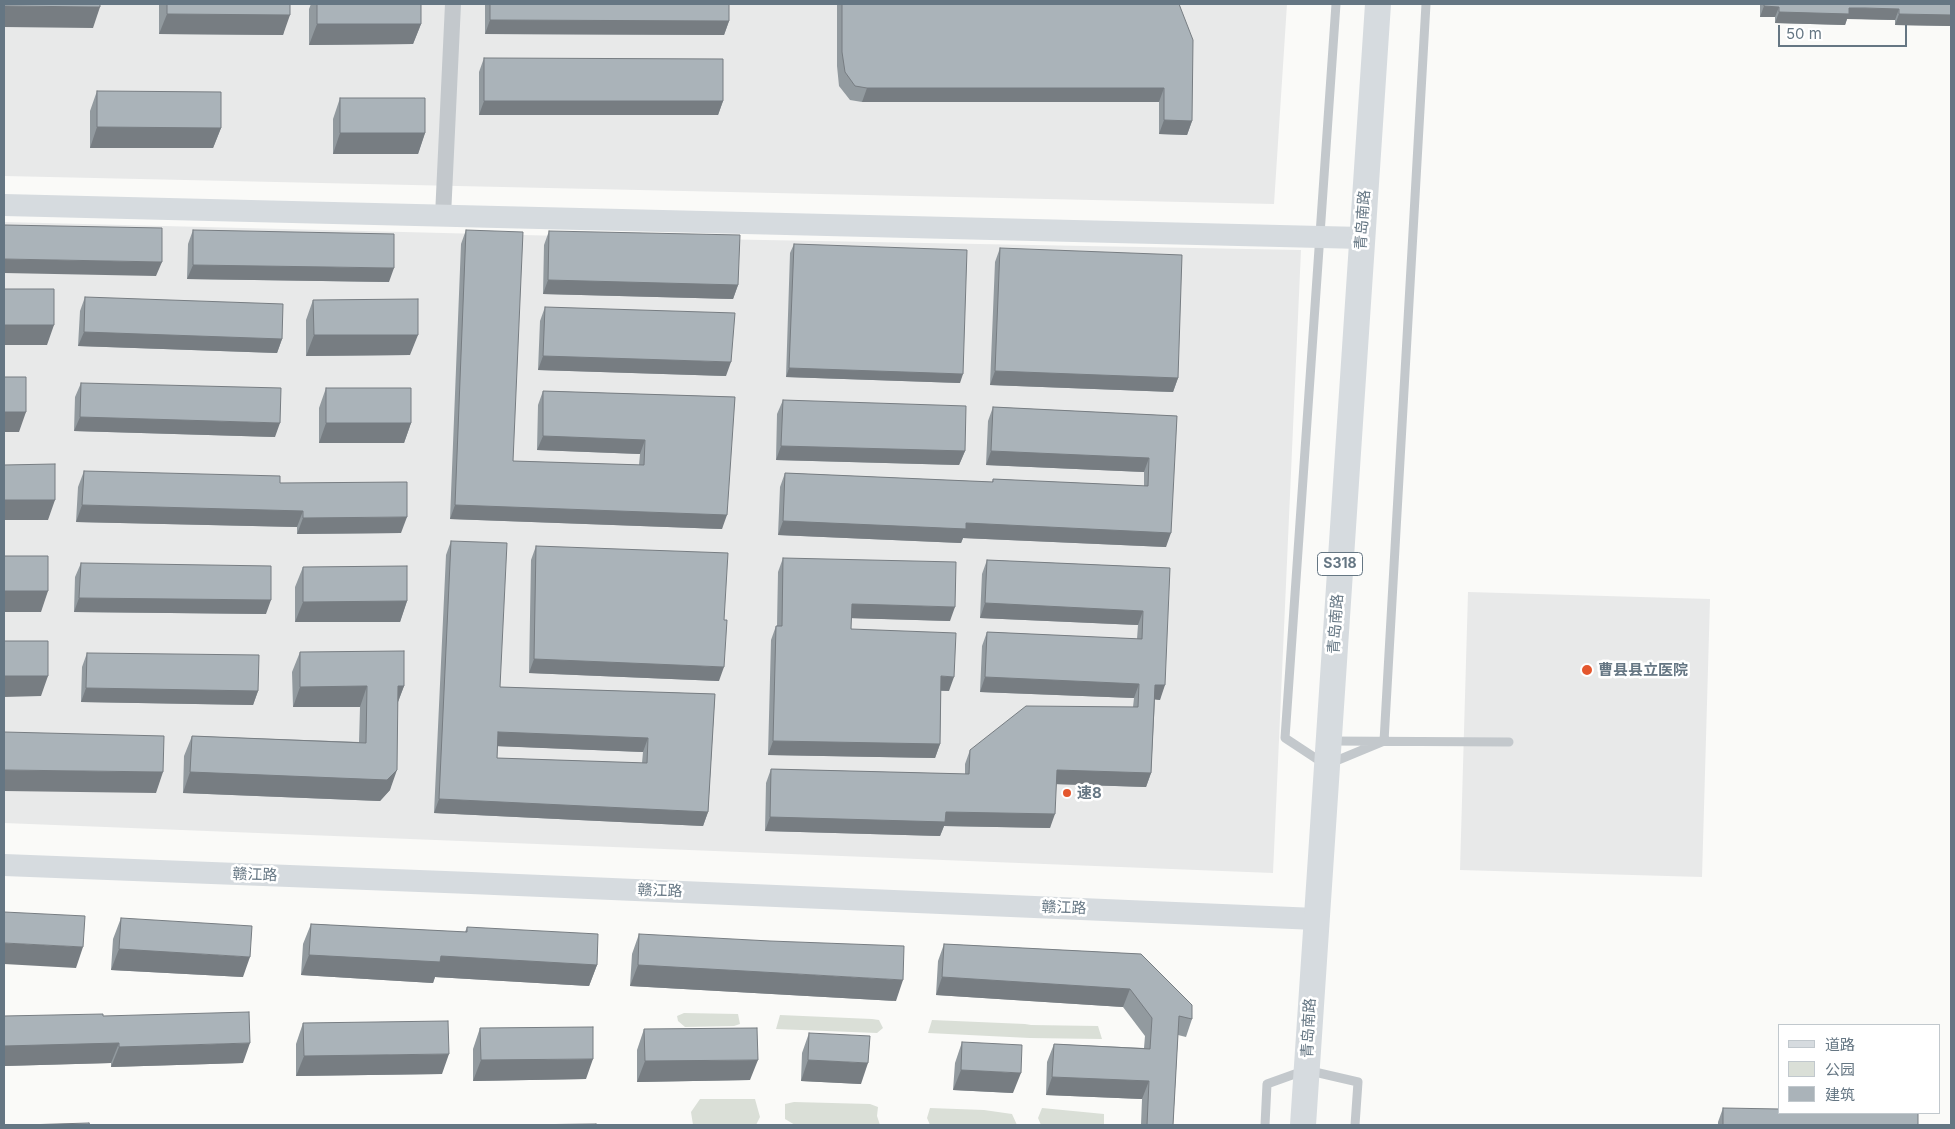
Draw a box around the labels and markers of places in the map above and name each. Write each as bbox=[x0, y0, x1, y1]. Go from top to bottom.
place label: 曹县县立医院 bbox=[1598, 661, 1688, 679]
marker: 曹县县立医院 bbox=[1580, 663, 1594, 677]
place label: 速8 bbox=[1077, 784, 1102, 802]
marker: 速8 bbox=[1061, 787, 1073, 799]

